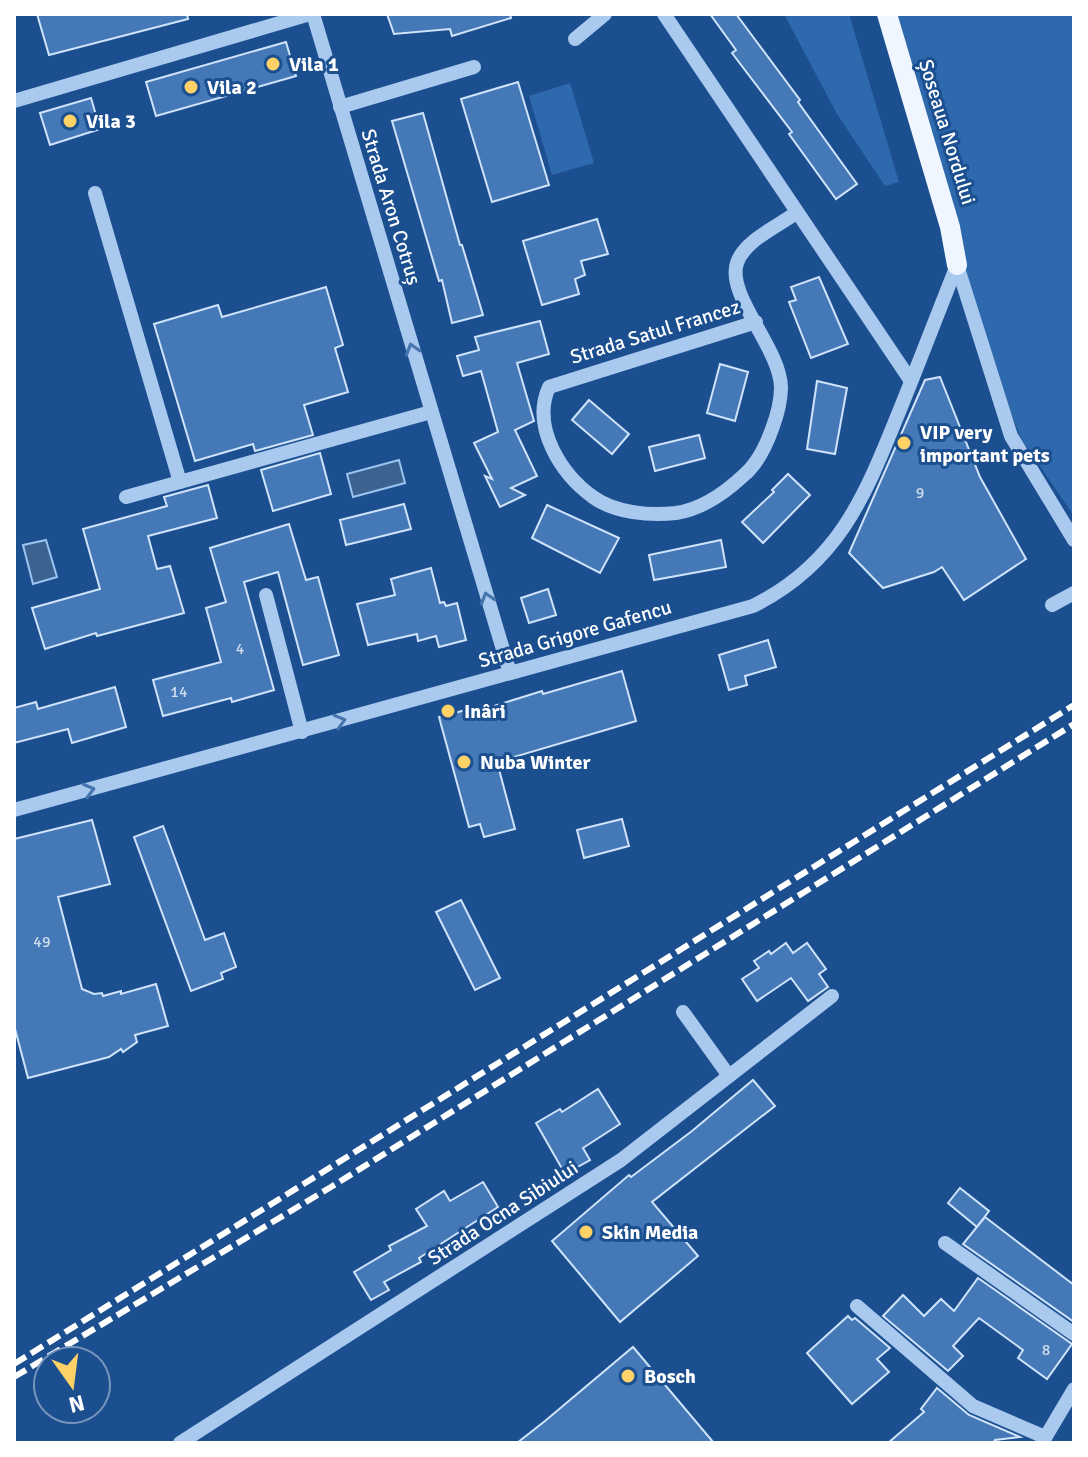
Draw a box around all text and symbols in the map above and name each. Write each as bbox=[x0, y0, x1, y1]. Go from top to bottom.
place label: Vila 1 bbox=[289, 52, 339, 77]
marker: Vila 1 bbox=[264, 55, 282, 73]
street label: Șoseaua Nordului bbox=[913, 56, 981, 208]
place label: Vila 2 bbox=[207, 75, 257, 100]
marker: Vila 2 bbox=[182, 78, 200, 96]
place label: Vila 3 bbox=[86, 109, 136, 134]
marker: Vila 3 bbox=[61, 112, 79, 130]
street label: Strada Aron Cotruș bbox=[355, 126, 427, 288]
street label: Strada Satul Francez bbox=[567, 294, 743, 370]
one-way arrow bbox=[405, 343, 421, 357]
place label: VIP very important pets bbox=[920, 420, 1050, 468]
marker: VIP very important pets bbox=[895, 434, 913, 452]
house number: 9 bbox=[916, 483, 924, 503]
one-way arrow bbox=[480, 592, 496, 606]
street label: Strada Grigore Gafencu bbox=[476, 594, 674, 674]
house number: 4 bbox=[236, 639, 245, 659]
house number: 14 bbox=[170, 682, 188, 702]
place label: Inâri bbox=[464, 699, 506, 724]
marker: Inâri bbox=[439, 702, 457, 720]
one-way arrow bbox=[333, 714, 346, 730]
place label: Nuba Winter bbox=[480, 750, 590, 775]
marker: Nuba Winter bbox=[455, 753, 473, 771]
one-way arrow bbox=[82, 782, 96, 799]
house number: 49 bbox=[33, 932, 51, 952]
street label: Strada Ocna Sibiului bbox=[423, 1155, 583, 1271]
place label: Skin Media bbox=[602, 1220, 698, 1245]
marker: Skin Media bbox=[577, 1223, 595, 1241]
house number: 8 bbox=[1042, 1340, 1050, 1360]
north arrow bbox=[32, 1345, 112, 1425]
place label: Bosch bbox=[644, 1364, 696, 1389]
marker: Bosch bbox=[619, 1367, 637, 1385]
text: N bbox=[66, 1389, 87, 1419]

